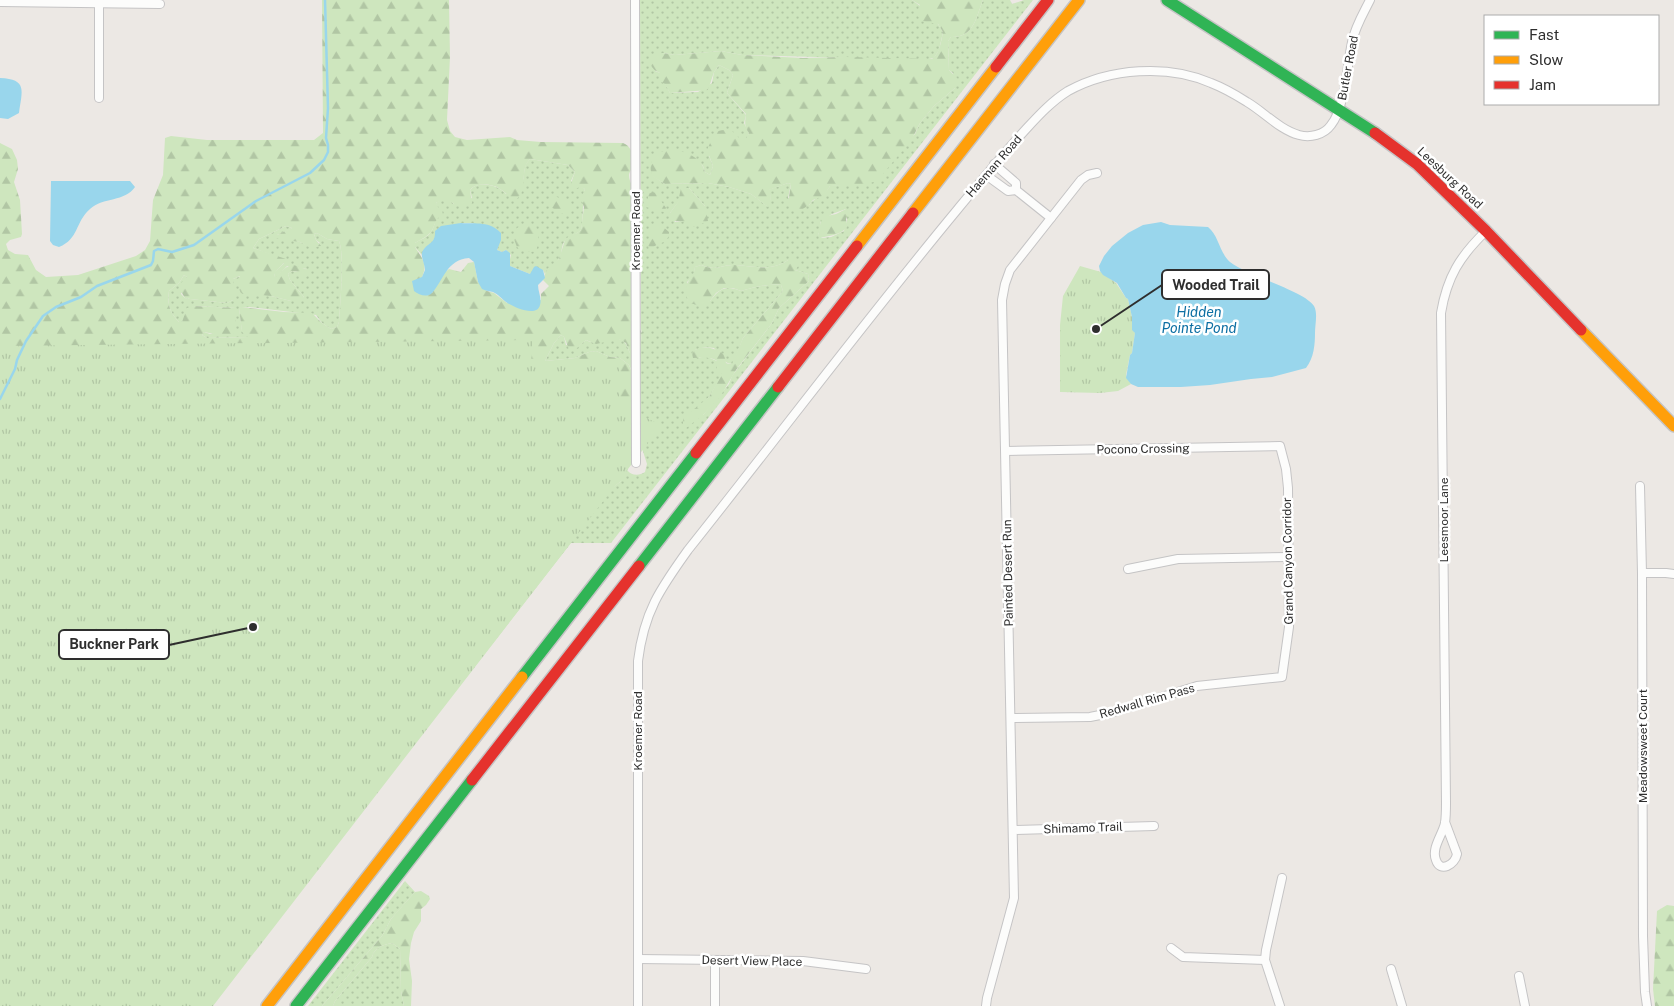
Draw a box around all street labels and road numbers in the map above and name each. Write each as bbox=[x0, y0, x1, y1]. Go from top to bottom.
street label: Butler Road bbox=[1335, 34, 1361, 102]
street label: Haeman Road bbox=[963, 132, 1025, 200]
street label: Leesburg Road bbox=[1415, 144, 1485, 212]
street label: Kroemer Road bbox=[629, 191, 643, 271]
street label: Pocono Crossing bbox=[1096, 441, 1190, 457]
street label: Leesmoor Lane bbox=[1437, 477, 1451, 562]
street label: Grand Canyon Corridor bbox=[1280, 497, 1296, 625]
street label: Painted Desert Run bbox=[1000, 519, 1016, 627]
street label: Redwall Rim Pass bbox=[1098, 681, 1196, 721]
street label: Meadowsweet Court bbox=[1636, 688, 1650, 803]
street label: Kroemer Road bbox=[631, 691, 645, 771]
street label: Shimamo Trail bbox=[1043, 820, 1123, 836]
street label: Desert View Place bbox=[701, 953, 803, 969]

